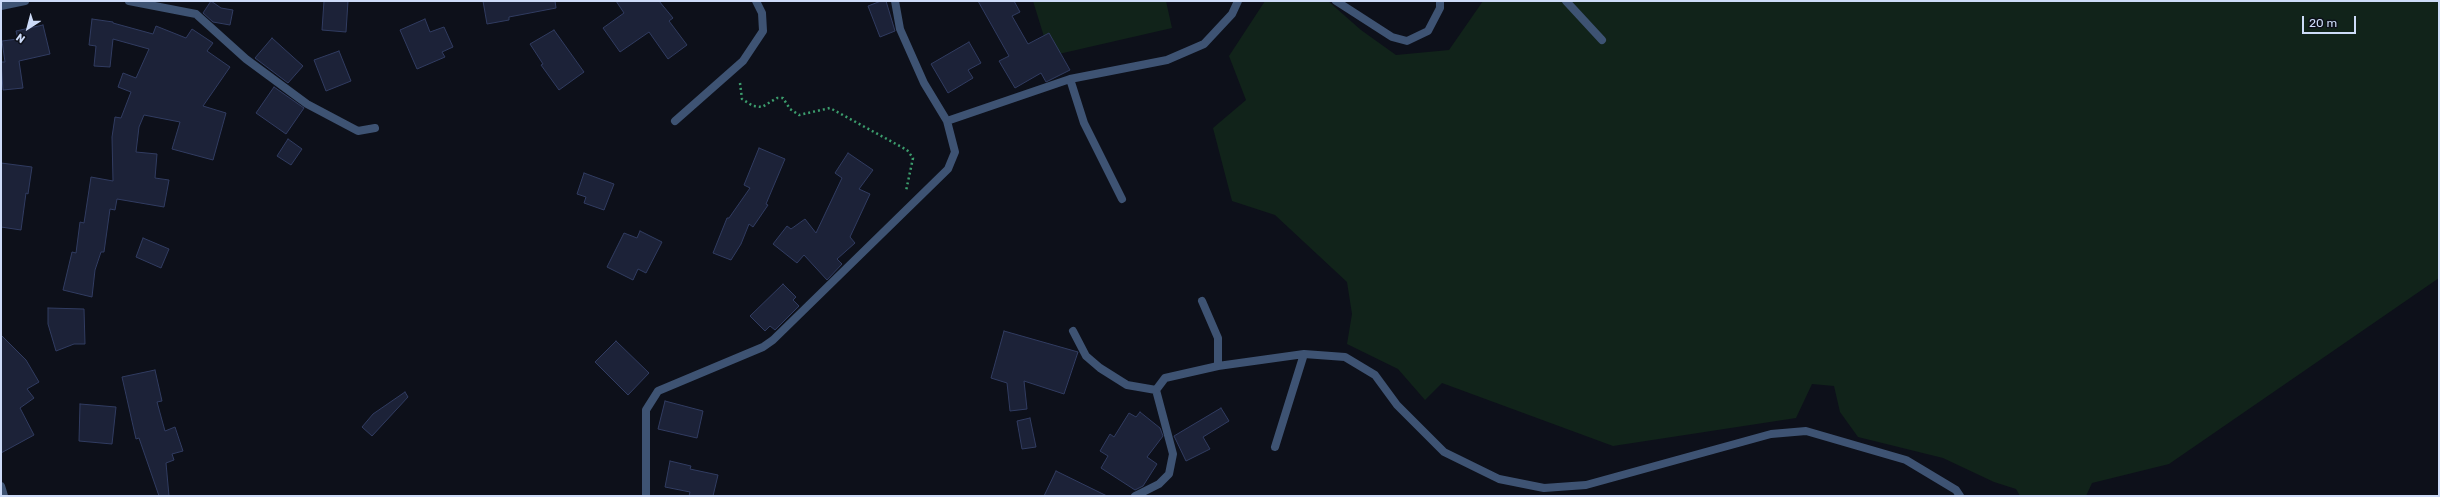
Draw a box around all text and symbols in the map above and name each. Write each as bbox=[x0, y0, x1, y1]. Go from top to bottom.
north arrow bbox=[8, 8, 48, 48]
scale bar bbox=[2304, 8, 2358, 34]
text: 20 m bbox=[2309, 16, 2337, 30]
text: N bbox=[14, 31, 28, 46]

